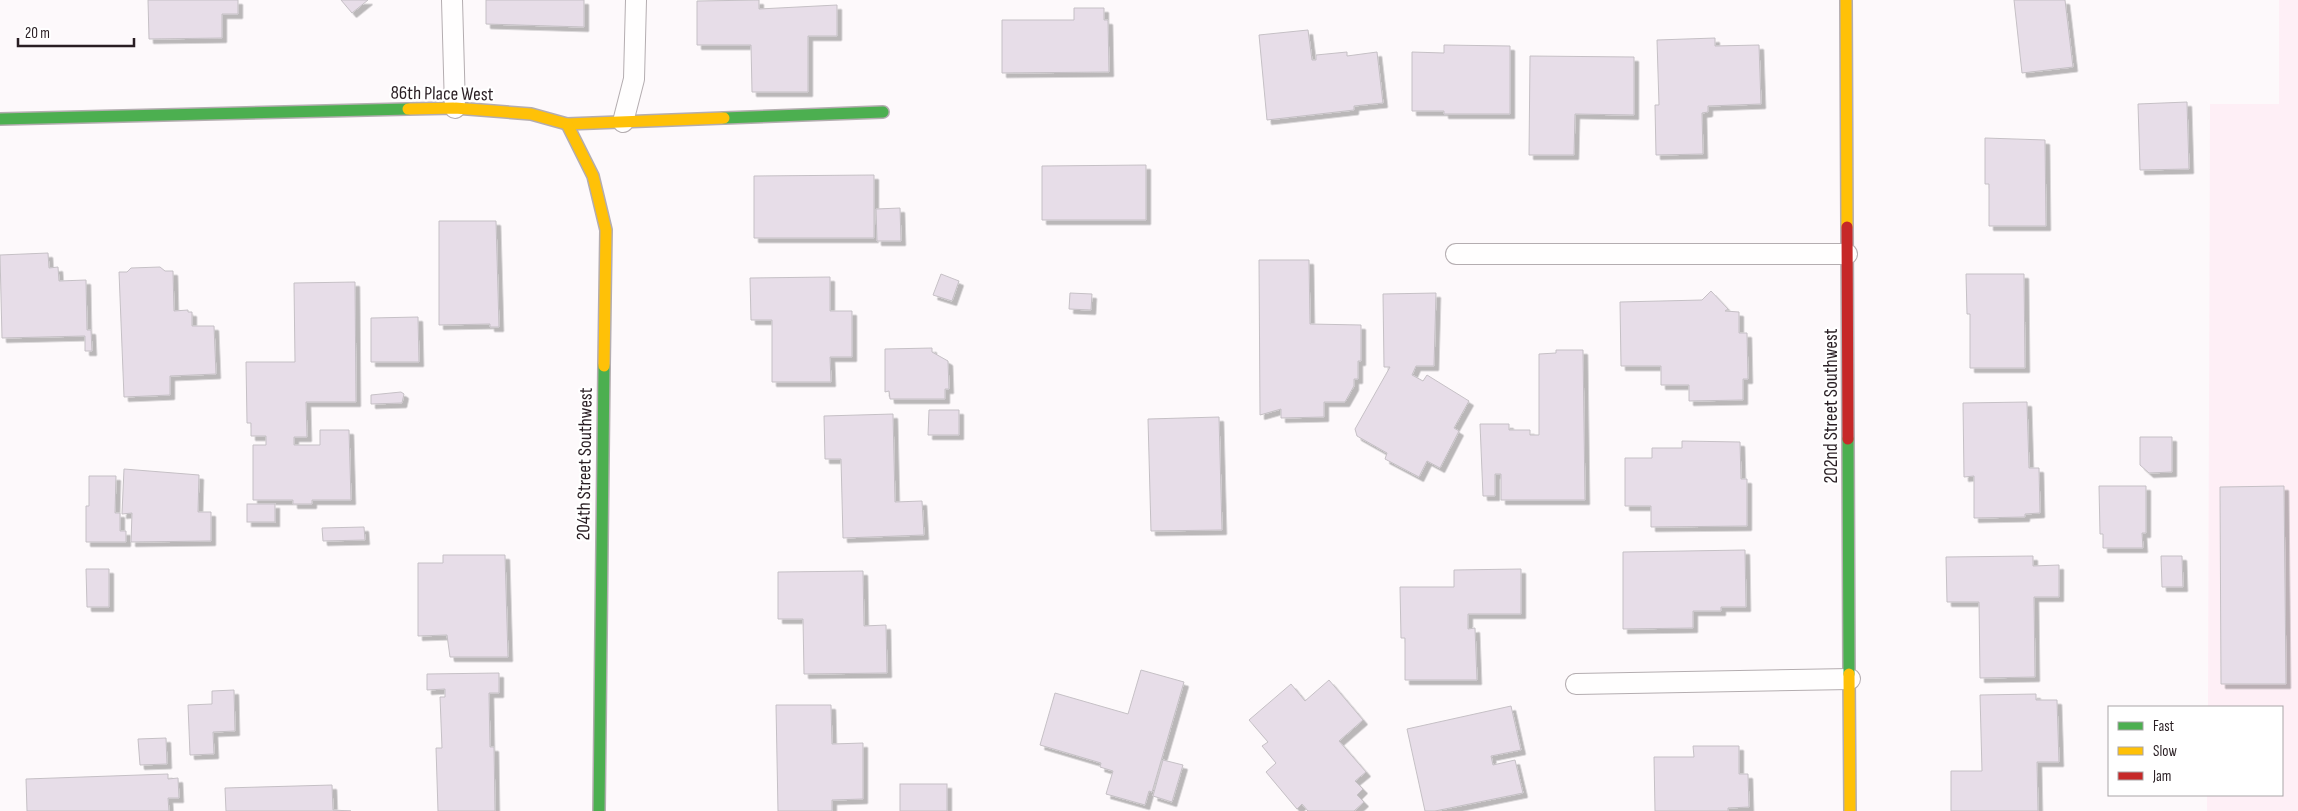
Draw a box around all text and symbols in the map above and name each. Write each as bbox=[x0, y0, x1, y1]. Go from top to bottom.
scale bar bbox=[18, 15, 134, 47]
text: 20 m bbox=[25, 24, 50, 43]
street label: 86th Place West bbox=[390, 82, 494, 106]
street label: 202nd Street Southwest bbox=[1820, 328, 1843, 484]
street label: 204th Street Southwest bbox=[572, 387, 598, 541]
legend bbox=[2108, 706, 2283, 796]
text: Fast bbox=[2153, 717, 2175, 736]
text: Slow bbox=[2153, 742, 2177, 761]
text: Jam bbox=[2152, 767, 2171, 786]

